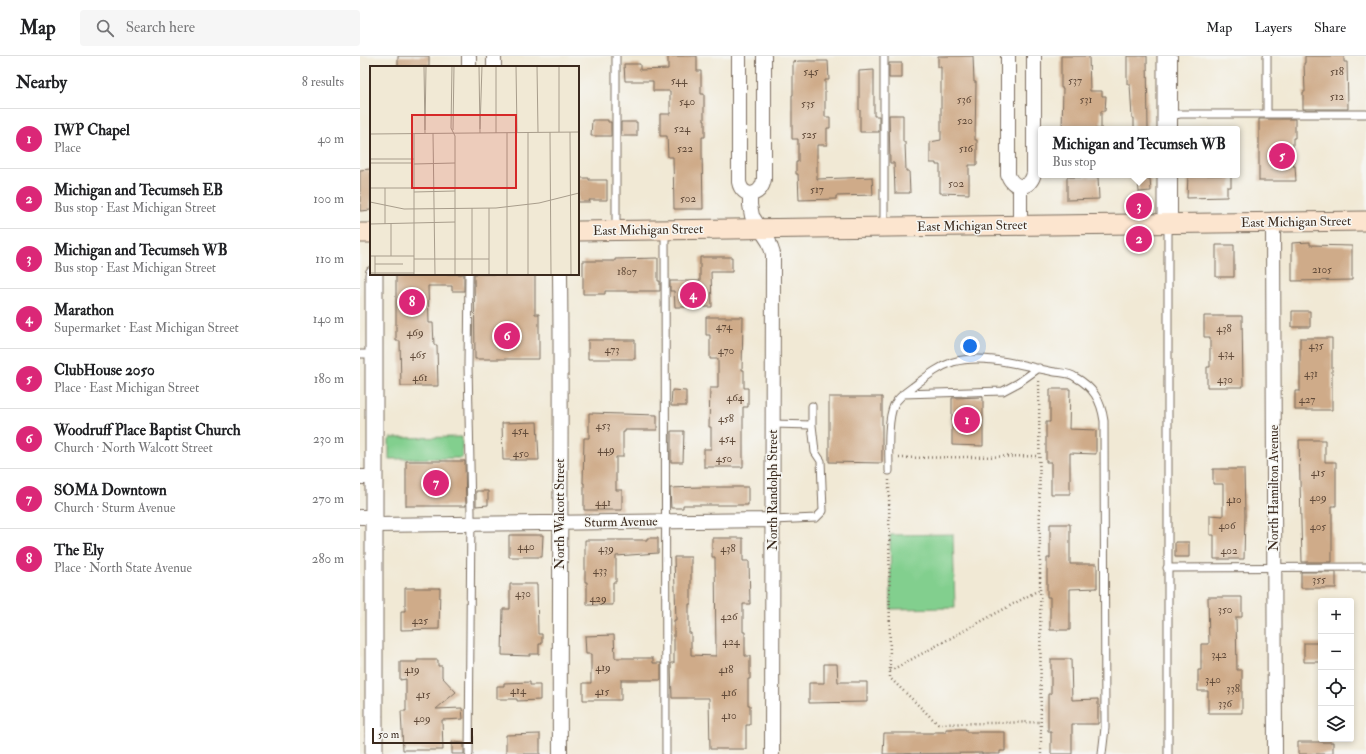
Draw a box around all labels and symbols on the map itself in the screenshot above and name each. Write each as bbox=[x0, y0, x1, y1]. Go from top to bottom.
house number: 545 bbox=[803, 65, 819, 78]
house number: 518 bbox=[1330, 65, 1344, 78]
inset map bbox=[370, 66, 579, 275]
house number: 544 bbox=[671, 74, 688, 87]
house number: 537 bbox=[1068, 74, 1082, 87]
house number: 512 bbox=[1330, 90, 1345, 103]
house number: 536 bbox=[957, 93, 973, 106]
house number: 531 bbox=[1080, 93, 1093, 106]
house number: 540 bbox=[679, 95, 695, 108]
house number: 535 bbox=[801, 97, 815, 110]
house number: 520 bbox=[957, 114, 973, 127]
house number: 524 bbox=[674, 122, 691, 135]
house number: 525 bbox=[801, 128, 817, 141]
pin: 5 bbox=[1269, 141, 1295, 171]
house number: 522 bbox=[677, 142, 693, 155]
house number: 516 bbox=[959, 142, 975, 155]
house number: 502 bbox=[948, 177, 964, 190]
house number: 517 bbox=[810, 183, 824, 196]
pin: 3 bbox=[1126, 191, 1152, 221]
house number: 502 bbox=[680, 192, 696, 205]
street label: East Michigan Street bbox=[1241, 213, 1351, 231]
street label: East Michigan Street bbox=[917, 217, 1027, 235]
street label: East Michigan Street bbox=[593, 221, 703, 239]
pin: 2 bbox=[1126, 224, 1152, 254]
house number: 2105 bbox=[1312, 263, 1332, 276]
house number: 1807 bbox=[617, 265, 637, 278]
pin: 4 bbox=[680, 280, 706, 310]
pin: 8 bbox=[399, 287, 425, 317]
house number: 474 bbox=[716, 320, 733, 333]
pin: 6 bbox=[494, 321, 520, 351]
house number: 438 bbox=[1216, 322, 1232, 335]
house number: 469 bbox=[406, 326, 424, 339]
your location bbox=[960, 336, 980, 356]
house number: 435 bbox=[1309, 339, 1324, 352]
house number: 473 bbox=[605, 343, 619, 356]
house number: 470 bbox=[718, 344, 735, 357]
house number: 434 bbox=[1218, 347, 1235, 360]
house number: 465 bbox=[410, 348, 426, 361]
house number: 431 bbox=[1304, 367, 1318, 380]
house number: 461 bbox=[412, 371, 428, 384]
house number: 430 bbox=[1217, 373, 1233, 386]
house number: 464 bbox=[726, 391, 745, 404]
house number: 427 bbox=[1299, 393, 1315, 406]
pin: 1 bbox=[954, 405, 980, 435]
house number: 458 bbox=[718, 412, 734, 425]
house number: 453 bbox=[596, 419, 611, 432]
house number: 454 bbox=[512, 424, 529, 437]
street label: North Hamilton Avenue bbox=[1266, 424, 1282, 551]
street label: North Randolph Street bbox=[765, 430, 782, 550]
house number: 454 bbox=[719, 432, 736, 445]
house number: 449 bbox=[597, 443, 615, 456]
house number: 450 bbox=[513, 447, 530, 460]
house number: 450 bbox=[716, 452, 733, 465]
street label: North Walcott Street bbox=[552, 459, 568, 569]
house number: 415 bbox=[1311, 466, 1325, 479]
pin: 7 bbox=[423, 468, 449, 498]
house number: 409 bbox=[1309, 491, 1327, 504]
house number: 410 bbox=[1226, 493, 1242, 506]
house number: 441 bbox=[595, 496, 611, 509]
street label: Sturm Avenue bbox=[584, 513, 658, 531]
house number: 406 bbox=[1218, 519, 1237, 532]
house number: 405 bbox=[1310, 520, 1326, 533]
house number: 440 bbox=[517, 540, 535, 553]
house number: 439 bbox=[598, 542, 614, 555]
house number: 438 bbox=[720, 542, 736, 555]
house number: 402 bbox=[1220, 544, 1238, 557]
house number: 433 bbox=[593, 564, 607, 577]
house number: 355 bbox=[1312, 573, 1326, 586]
house number: 430 bbox=[515, 587, 531, 600]
house number: 429 bbox=[589, 592, 607, 605]
house number: 350 bbox=[1218, 603, 1233, 616]
house number: 426 bbox=[720, 610, 739, 623]
house number: 425 bbox=[412, 614, 428, 627]
house number: 424 bbox=[722, 635, 741, 648]
house number: 342 bbox=[1211, 648, 1227, 661]
house number: 419 bbox=[595, 661, 611, 674]
house number: 419 bbox=[404, 663, 420, 676]
house number: 418 bbox=[718, 663, 734, 676]
house number: 340 bbox=[1205, 673, 1221, 686]
house number: 338 bbox=[1226, 682, 1240, 695]
house number: 414 bbox=[510, 684, 527, 697]
house number: 415 bbox=[595, 685, 609, 698]
house number: 416 bbox=[721, 686, 738, 699]
house number: 415 bbox=[416, 688, 430, 701]
house number: 336 bbox=[1218, 697, 1233, 710]
house number: 410 bbox=[721, 709, 737, 722]
house number: 409 bbox=[413, 712, 431, 725]
scale bar bbox=[372, 726, 473, 745]

